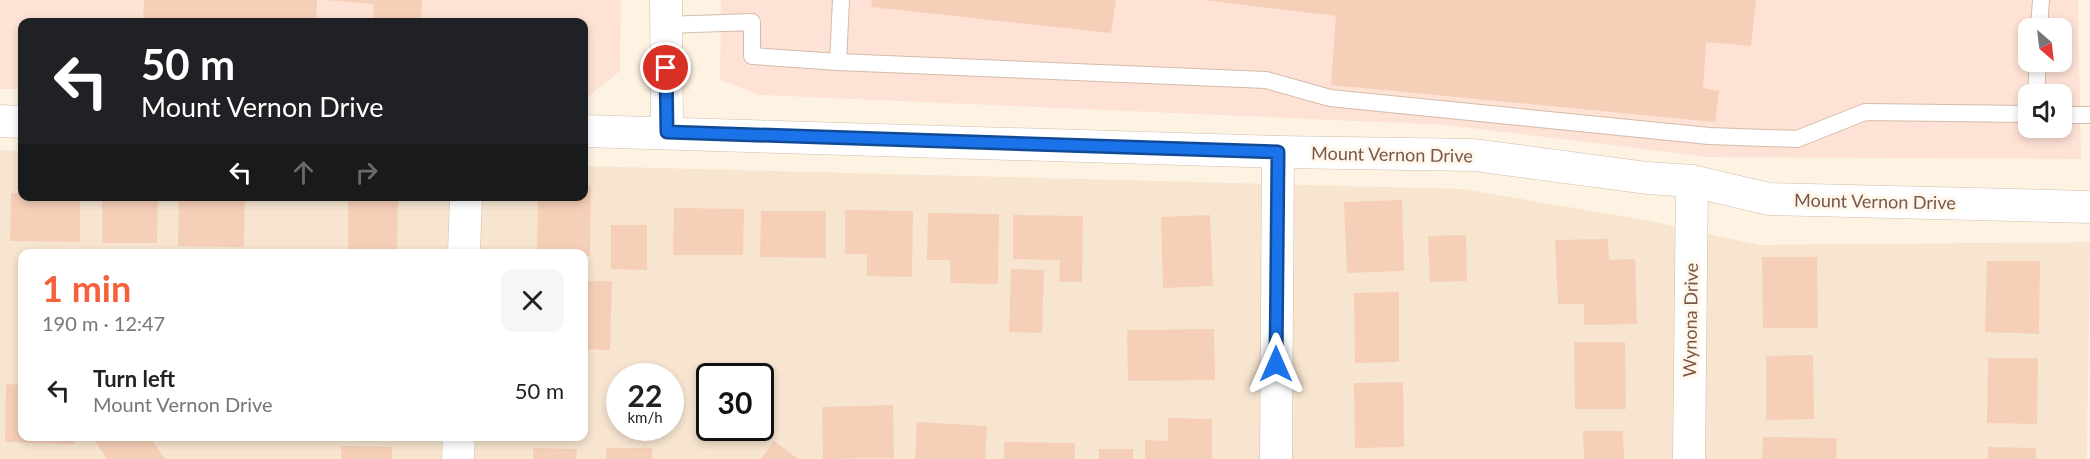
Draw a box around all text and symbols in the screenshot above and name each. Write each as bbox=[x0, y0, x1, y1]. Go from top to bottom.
north arrow bbox=[2018, 18, 2072, 72]
map controls bbox=[2018, 18, 2072, 138]
text: 50 m bbox=[141, 39, 235, 89]
icon: left bbox=[42, 42, 120, 120]
pin bbox=[640, 42, 691, 93]
icon: arrive bbox=[649, 51, 682, 84]
button: sound bbox=[2018, 84, 2072, 138]
text: Mount Vernon Drive bbox=[141, 90, 384, 123]
street label: Mount Vernon Drive bbox=[1311, 142, 1473, 166]
icon: left bbox=[224, 156, 257, 189]
icon: ahead bbox=[287, 156, 320, 189]
icon: right bbox=[350, 156, 383, 189]
street label: Mount Vernon Drive bbox=[1794, 189, 1956, 213]
street label: Wynona Drive bbox=[1678, 263, 1702, 377]
text: 1 min bbox=[42, 266, 131, 310]
button: close bbox=[501, 269, 564, 332]
text: 190 m · 12:47 bbox=[42, 311, 165, 335]
position arrow bbox=[1244, 332, 1308, 396]
speed limit sign: 30 bbox=[696, 363, 774, 441]
text: Turn left bbox=[93, 365, 175, 392]
icon: left bbox=[42, 374, 75, 407]
text: 50 m bbox=[515, 377, 564, 404]
text: 22 bbox=[628, 377, 662, 413]
text: Mount Vernon Drive bbox=[93, 392, 273, 416]
text: km/h bbox=[627, 408, 663, 426]

